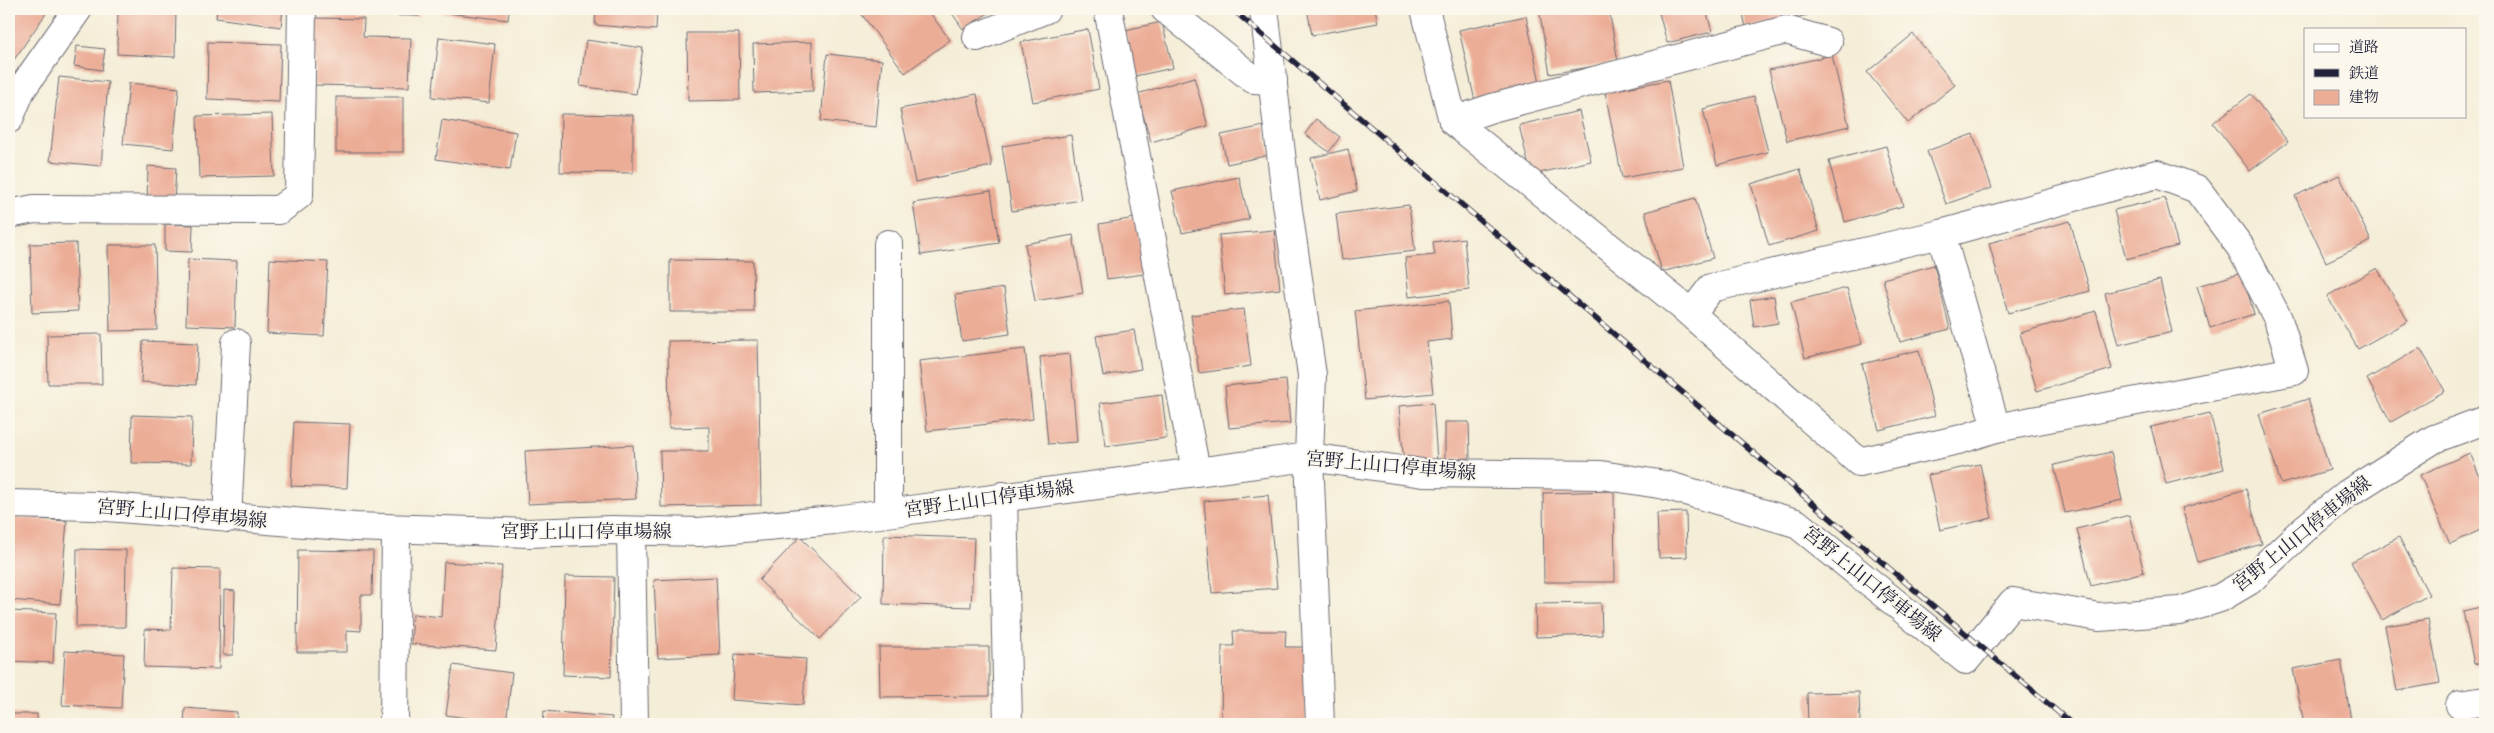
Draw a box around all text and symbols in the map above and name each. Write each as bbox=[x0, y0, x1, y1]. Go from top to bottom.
legend bbox=[2304, 28, 2466, 118]
text: 道路 bbox=[2349, 37, 2379, 57]
text: 鉄道 bbox=[2349, 63, 2379, 83]
text: 建物 bbox=[2349, 87, 2379, 107]
street label: 宮野上山口停車場線 bbox=[1305, 446, 1477, 486]
street label: 宮野上山口停車場線 bbox=[2227, 470, 2377, 598]
street label: 宮野上山口停車場線 bbox=[903, 474, 1075, 524]
street label: 宮野上山口停車場線 bbox=[96, 494, 268, 534]
street label: 宮野上山口停車場線 bbox=[500, 519, 672, 545]
street label: 宮野上山口停車場線 bbox=[1797, 520, 1947, 648]

